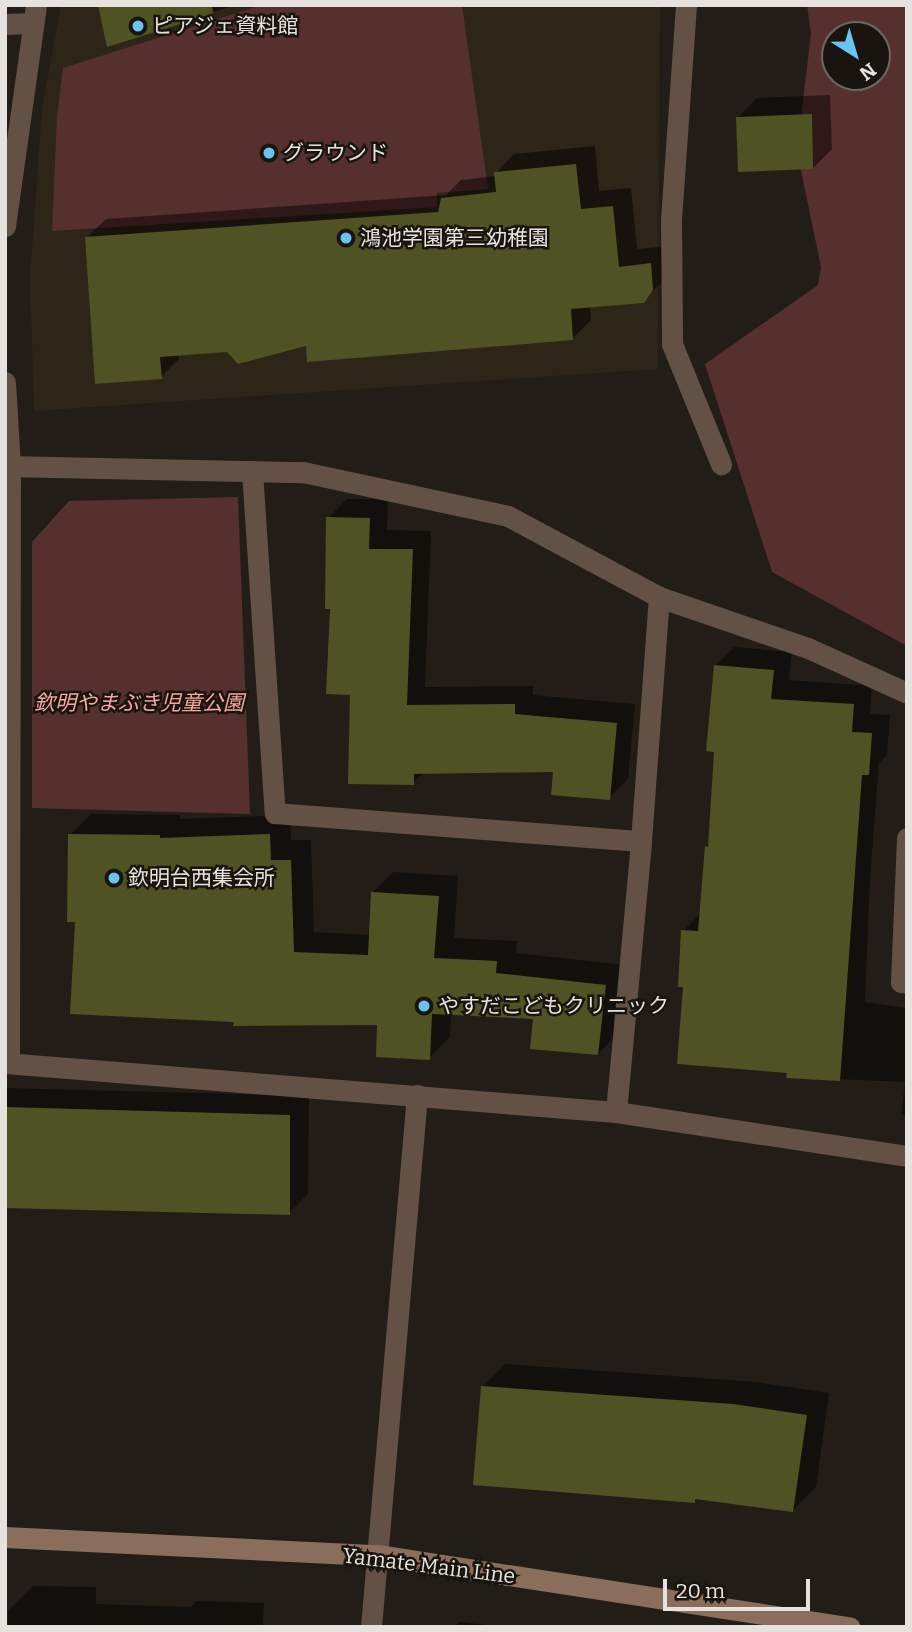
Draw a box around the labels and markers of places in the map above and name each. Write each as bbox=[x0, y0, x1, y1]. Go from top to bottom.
place label: ピアジェ資料館 bbox=[152, 13, 299, 39]
marker: ピアジェ資料館 bbox=[130, 18, 146, 34]
place label: グラウンド bbox=[283, 140, 388, 166]
marker: グラウンド bbox=[261, 145, 277, 161]
place label: 鴻池学園第三幼稚園 bbox=[360, 225, 549, 251]
marker: 鴻池学園第三幼稚園 bbox=[338, 230, 354, 246]
place label: 欽明台西集会所 bbox=[128, 865, 275, 891]
marker: 欽明台西集会所 bbox=[106, 870, 122, 886]
place label: やすだこどもクリニック bbox=[438, 993, 669, 1019]
marker: やすだこどもクリニック bbox=[416, 998, 432, 1014]

